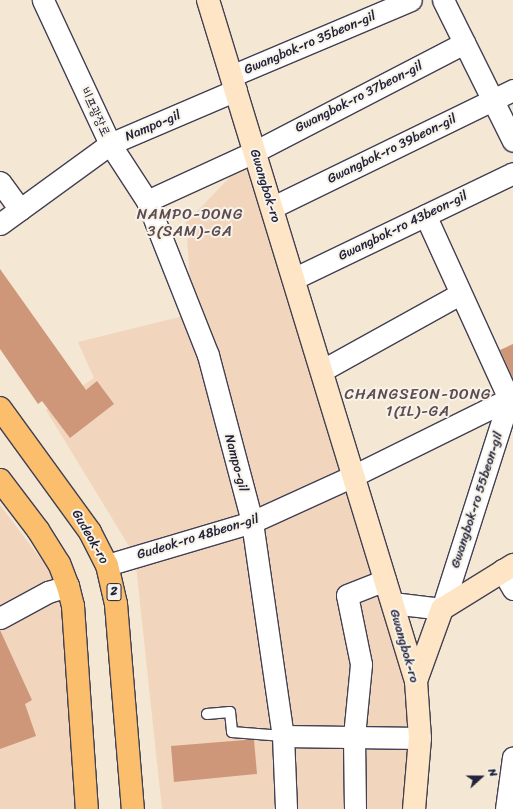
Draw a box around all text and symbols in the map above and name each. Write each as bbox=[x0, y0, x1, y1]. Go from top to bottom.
street label: Gwangbok-ro 35beon-gil bbox=[242, 8, 378, 78]
street label: Gwangbok-ro 37beon-gil bbox=[293, 58, 425, 136]
street label: 비프광장로 bbox=[77, 85, 113, 139]
street label: Nampo-gil bbox=[123, 107, 183, 145]
street label: Gwangbok-ro 39beon-gil bbox=[325, 111, 459, 187]
street label: Gwangbok-ro bbox=[246, 148, 284, 224]
street label: Gwangbok-ro 43beon-gil bbox=[336, 188, 470, 264]
district label: NAMPO-DONG 3(SAM)-GA bbox=[137, 205, 243, 240]
district label: CHANGSEON-DONG 1(IL)-GA bbox=[344, 385, 492, 420]
street label: Gwangbok-ro 55beon-gil bbox=[448, 430, 506, 570]
street label: Nampo-gil bbox=[221, 433, 251, 493]
street label: Gudeok-ro bbox=[68, 507, 112, 567]
street label: Gudeok-ro 48beon-gil bbox=[135, 511, 261, 563]
road number: 2 bbox=[106, 582, 122, 602]
street label: Gwangbok-ro bbox=[386, 608, 422, 684]
north arrow bbox=[461, 757, 501, 797]
text: N bbox=[482, 766, 503, 779]

